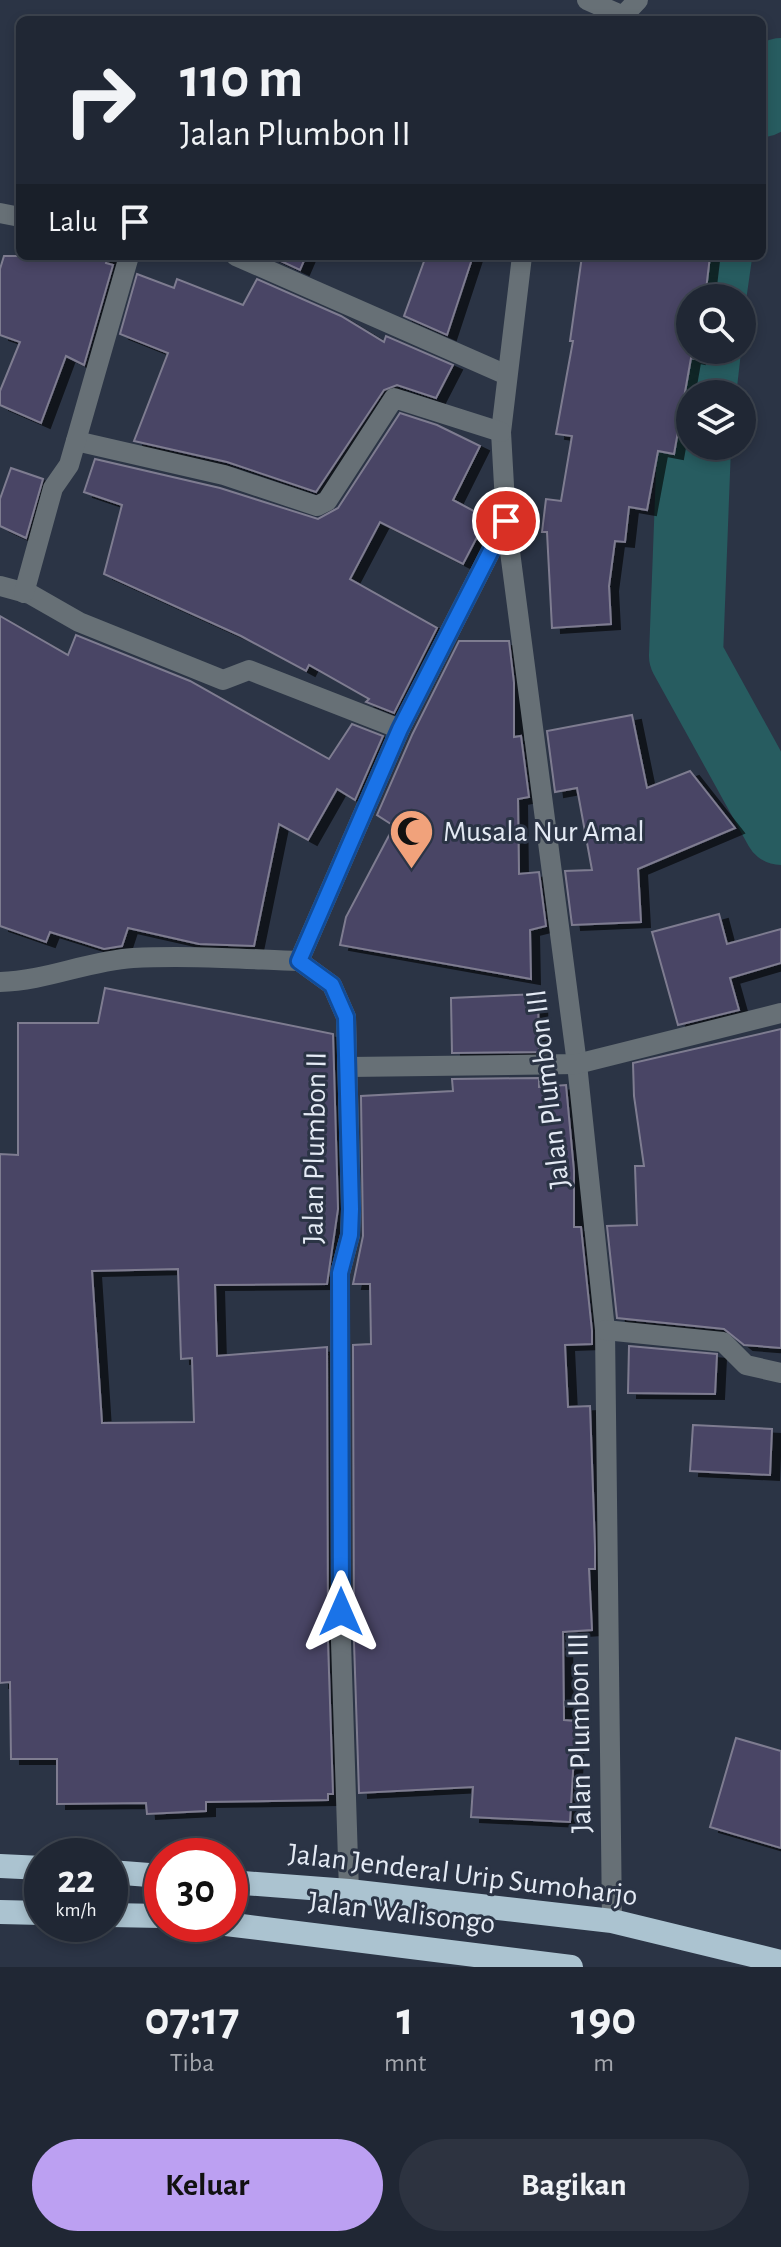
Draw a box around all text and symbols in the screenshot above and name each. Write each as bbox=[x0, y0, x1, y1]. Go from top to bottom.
icon: right bbox=[48, 48, 152, 152]
text: 110 m bbox=[180, 51, 303, 107]
text: Jalan Plumbon II bbox=[180, 116, 411, 152]
icon: arrive bbox=[113, 200, 157, 244]
text: Lalu bbox=[48, 207, 97, 237]
map controls bbox=[676, 284, 756, 460]
button: search bbox=[676, 284, 756, 364]
button: layers bbox=[676, 380, 756, 460]
pin bbox=[472, 487, 540, 555]
icon: arrive bbox=[484, 499, 528, 543]
mosque icon: Musala Nur Amal bbox=[388, 808, 436, 871]
place label: Musala Nur Amal bbox=[443, 817, 645, 847]
street label: Jalan Plumbon III bbox=[521, 988, 575, 1190]
street label: Jalan Plumbon II bbox=[298, 1052, 332, 1244]
position arrow bbox=[299, 1570, 383, 1654]
street label: Jalan Plumbon III bbox=[563, 1633, 597, 1833]
speed limit sign: 30 bbox=[144, 1838, 248, 1942]
street label: Jalan Jenderal Urip Sumoharjo bbox=[287, 1839, 639, 1911]
text: 22 bbox=[57, 1860, 95, 1900]
street label: Jalan Walisongo bbox=[307, 1887, 497, 1939]
text: km/h bbox=[55, 1900, 97, 1920]
text: 07:17 bbox=[145, 1996, 239, 2044]
text: 1 bbox=[396, 1996, 414, 2044]
text: 190 bbox=[571, 1996, 636, 2044]
text: Tiba bbox=[170, 2050, 214, 2076]
text: mnt bbox=[384, 2050, 426, 2076]
text: m bbox=[593, 2050, 614, 2076]
button: Keluar bbox=[32, 2139, 383, 2231]
button: Bagikan bbox=[399, 2139, 749, 2231]

